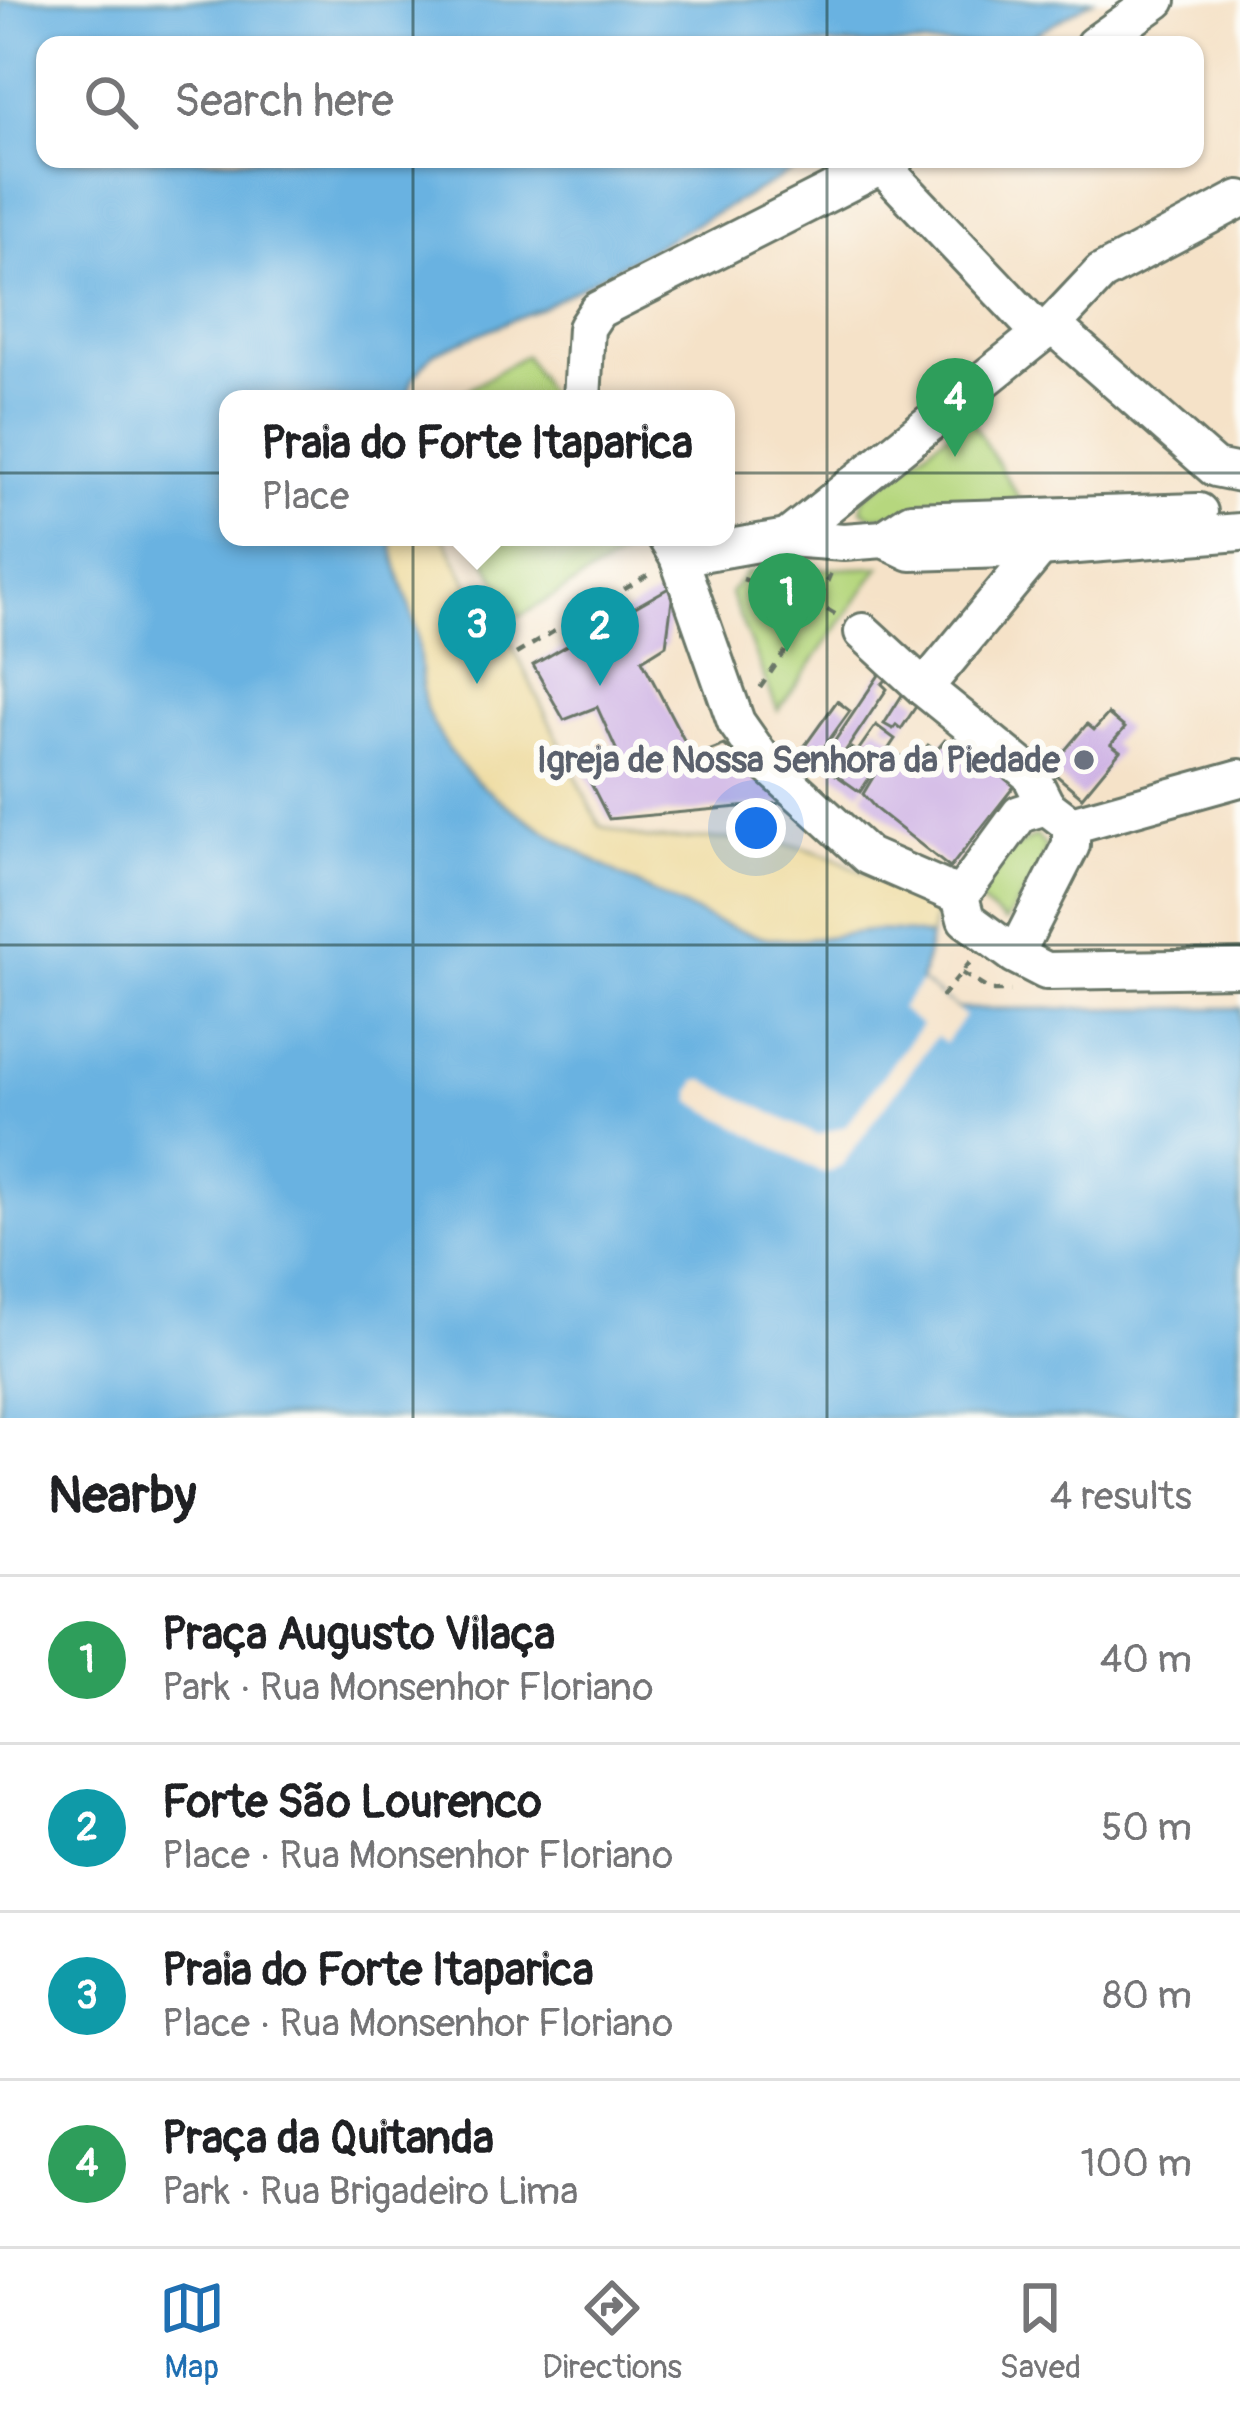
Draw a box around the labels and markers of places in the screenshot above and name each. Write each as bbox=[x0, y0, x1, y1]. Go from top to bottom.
pin: 4 bbox=[916, 358, 994, 457]
pin: 1 bbox=[748, 553, 826, 652]
pin: 3 bbox=[438, 585, 516, 684]
pin: 2 bbox=[561, 587, 639, 686]
place label: Igreja de Nossa Senhora da Piedade bbox=[537, 738, 1061, 783]
marker: Igreja de Nossa Senhora da Piedade bbox=[1071, 747, 1097, 773]

